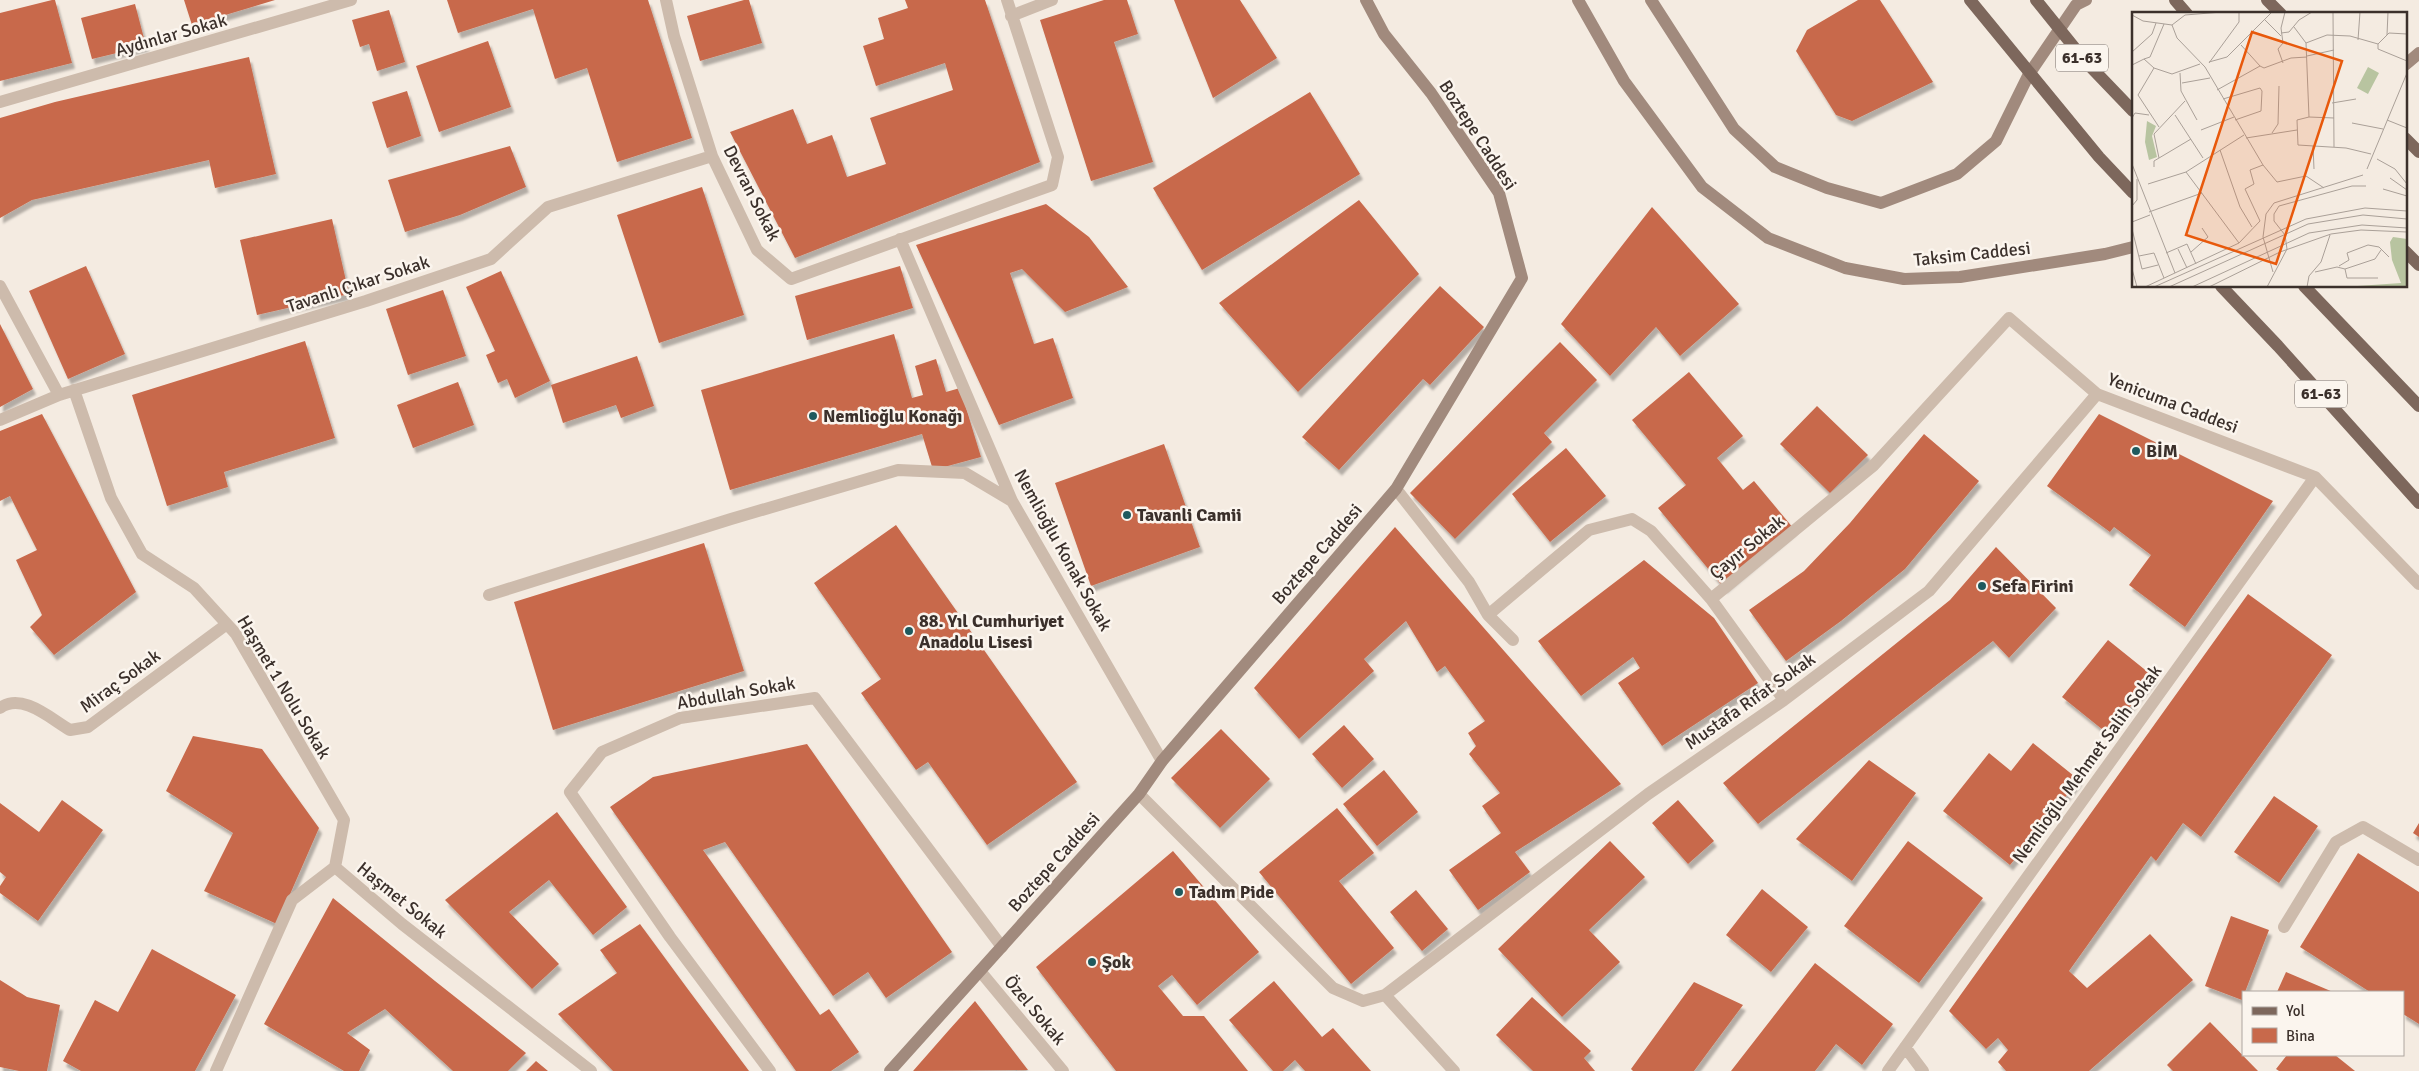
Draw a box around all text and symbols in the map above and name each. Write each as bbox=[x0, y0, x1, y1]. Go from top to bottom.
street label: Aydınlar Sokak bbox=[113, 9, 229, 61]
inset map bbox=[2132, 12, 2406, 288]
road number: 61-63 bbox=[2056, 44, 2108, 72]
street label: Boztepe Caddesi bbox=[1434, 76, 1522, 194]
street label: Devran Sokak bbox=[718, 141, 786, 245]
street label: Taksim Caddesi bbox=[1912, 237, 2032, 271]
street label: Tavanlı Çıkar Sokak bbox=[284, 251, 432, 317]
street label: Yenicuma Caddesi bbox=[2105, 368, 2241, 438]
road number: 61-63 bbox=[2295, 380, 2347, 408]
place label: Nemlioğlu Konağı bbox=[823, 405, 962, 427]
marker: Nemlioğlu Konağı bbox=[807, 410, 819, 422]
place label: BİM bbox=[2146, 440, 2178, 462]
marker: BİM bbox=[2130, 445, 2142, 457]
street label: Nemlioğlu Konak Sokak bbox=[1009, 465, 1117, 635]
street label: Boztepe Caddesi bbox=[1267, 499, 1367, 609]
place label: Tavanli Camii bbox=[1137, 504, 1242, 526]
marker: Tavanli Camii bbox=[1121, 509, 1133, 521]
street label: Çayır Sokak bbox=[1705, 510, 1789, 584]
place label: Sefa Firini bbox=[1992, 575, 2074, 597]
marker: Sefa Firini bbox=[1976, 580, 1988, 592]
place label: 88. Yıl Cumhuriyet Anadolu Lisesi bbox=[919, 610, 1064, 653]
street label: Haşmet 1 Nolu Sokak bbox=[232, 611, 336, 763]
marker: 88. Yıl Cumhuriyet Anadolu Lisesi bbox=[903, 625, 915, 637]
street label: Miraç Sokak bbox=[76, 644, 164, 718]
street label: Mustafa Rıfat Sokak bbox=[1681, 648, 1819, 754]
street label: Nemlioğlu Mehmet Salih Sokak bbox=[2008, 661, 2166, 867]
street label: Abdullah Sokak bbox=[675, 672, 797, 714]
street label: Boztepe Caddesi bbox=[1004, 808, 1104, 916]
street label: Haşmet Sokak bbox=[353, 857, 451, 943]
place label: Tadım Pide bbox=[1189, 881, 1274, 903]
marker: Tadım Pide bbox=[1173, 886, 1185, 898]
place label: Şok bbox=[1102, 951, 1131, 973]
marker: Şok bbox=[1086, 956, 1098, 968]
street label: Özel Sokak bbox=[1000, 971, 1070, 1049]
legend bbox=[2242, 991, 2404, 1056]
text: Yol bbox=[2286, 1002, 2305, 1020]
text: Bina bbox=[2286, 1027, 2315, 1045]

